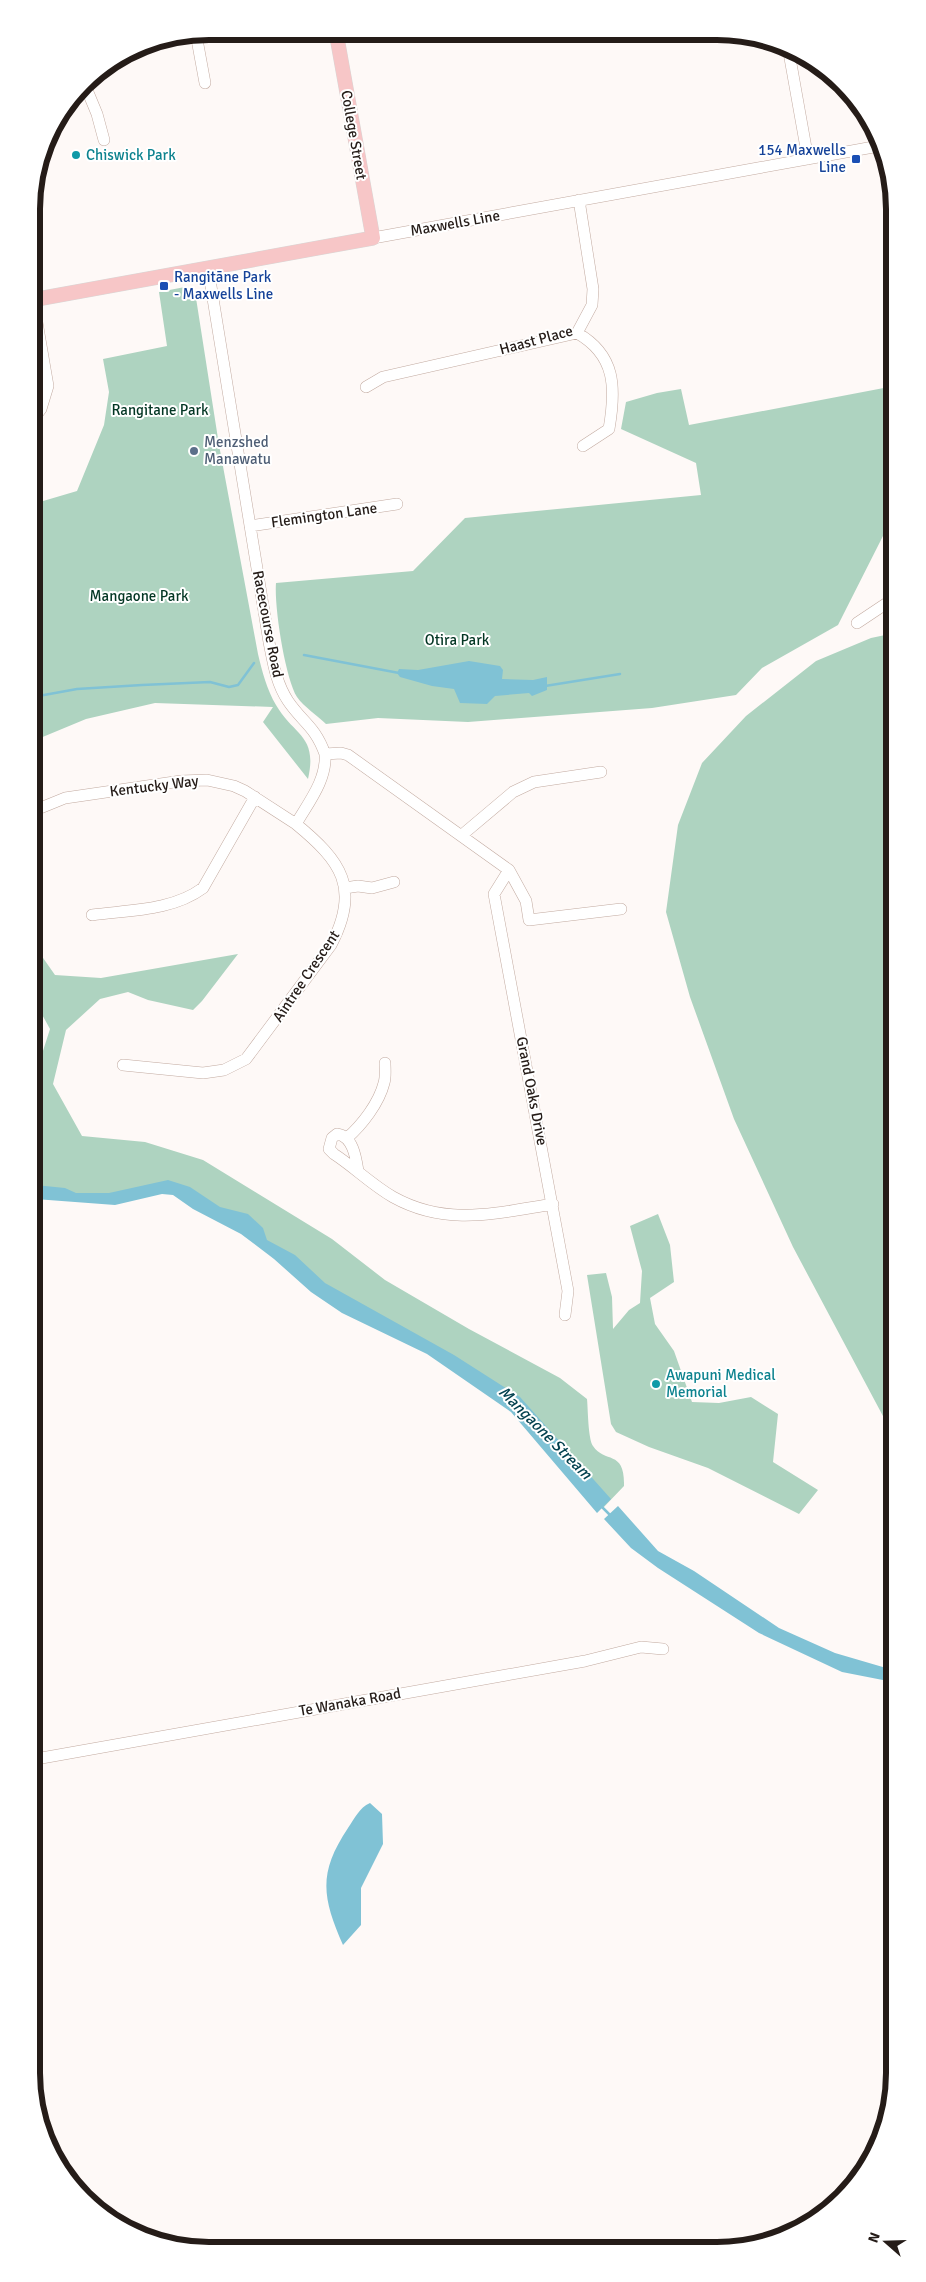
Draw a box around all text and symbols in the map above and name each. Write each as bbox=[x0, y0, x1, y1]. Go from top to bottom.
street label: College Street bbox=[337, 89, 371, 181]
place label: 154 Maxwells Line bbox=[758, 141, 846, 176]
place label: Chiswick Park bbox=[86, 146, 176, 164]
marker: Chiswick Park bbox=[70, 149, 82, 161]
marker: 154 Maxwells Line bbox=[850, 153, 862, 165]
street label: Maxwells Line bbox=[409, 206, 501, 240]
place label: Rangitāne Park - Maxwells Line bbox=[174, 268, 273, 303]
marker: Rangitāne Park - Maxwells Line bbox=[158, 280, 170, 292]
street label: Haast Place bbox=[497, 322, 575, 358]
park label: Rangitane Park bbox=[111, 401, 209, 419]
place label: Menzshed Manawatu bbox=[204, 433, 271, 468]
marker: Menzshed Manawatu bbox=[188, 445, 200, 457]
street label: Flemington Lane bbox=[270, 499, 378, 531]
street label: Racecourse Road bbox=[249, 569, 287, 679]
park label: Mangaone Park bbox=[90, 587, 189, 605]
park label: Otira Park bbox=[425, 631, 490, 649]
street label: Kentucky Way bbox=[109, 772, 199, 800]
street label: Aintree Crescent bbox=[269, 927, 343, 1025]
street label: Grand Oaks Drive bbox=[513, 1035, 551, 1147]
place label: Awapuni Medical Memorial bbox=[666, 1366, 776, 1401]
marker: Awapuni Medical Memorial bbox=[650, 1378, 662, 1390]
water label: Mangaone Stream bbox=[494, 1382, 597, 1485]
street label: Te Wanaka Road bbox=[298, 1684, 402, 1720]
north arrow bbox=[861, 2217, 911, 2267]
text: N bbox=[865, 2230, 884, 2245]

